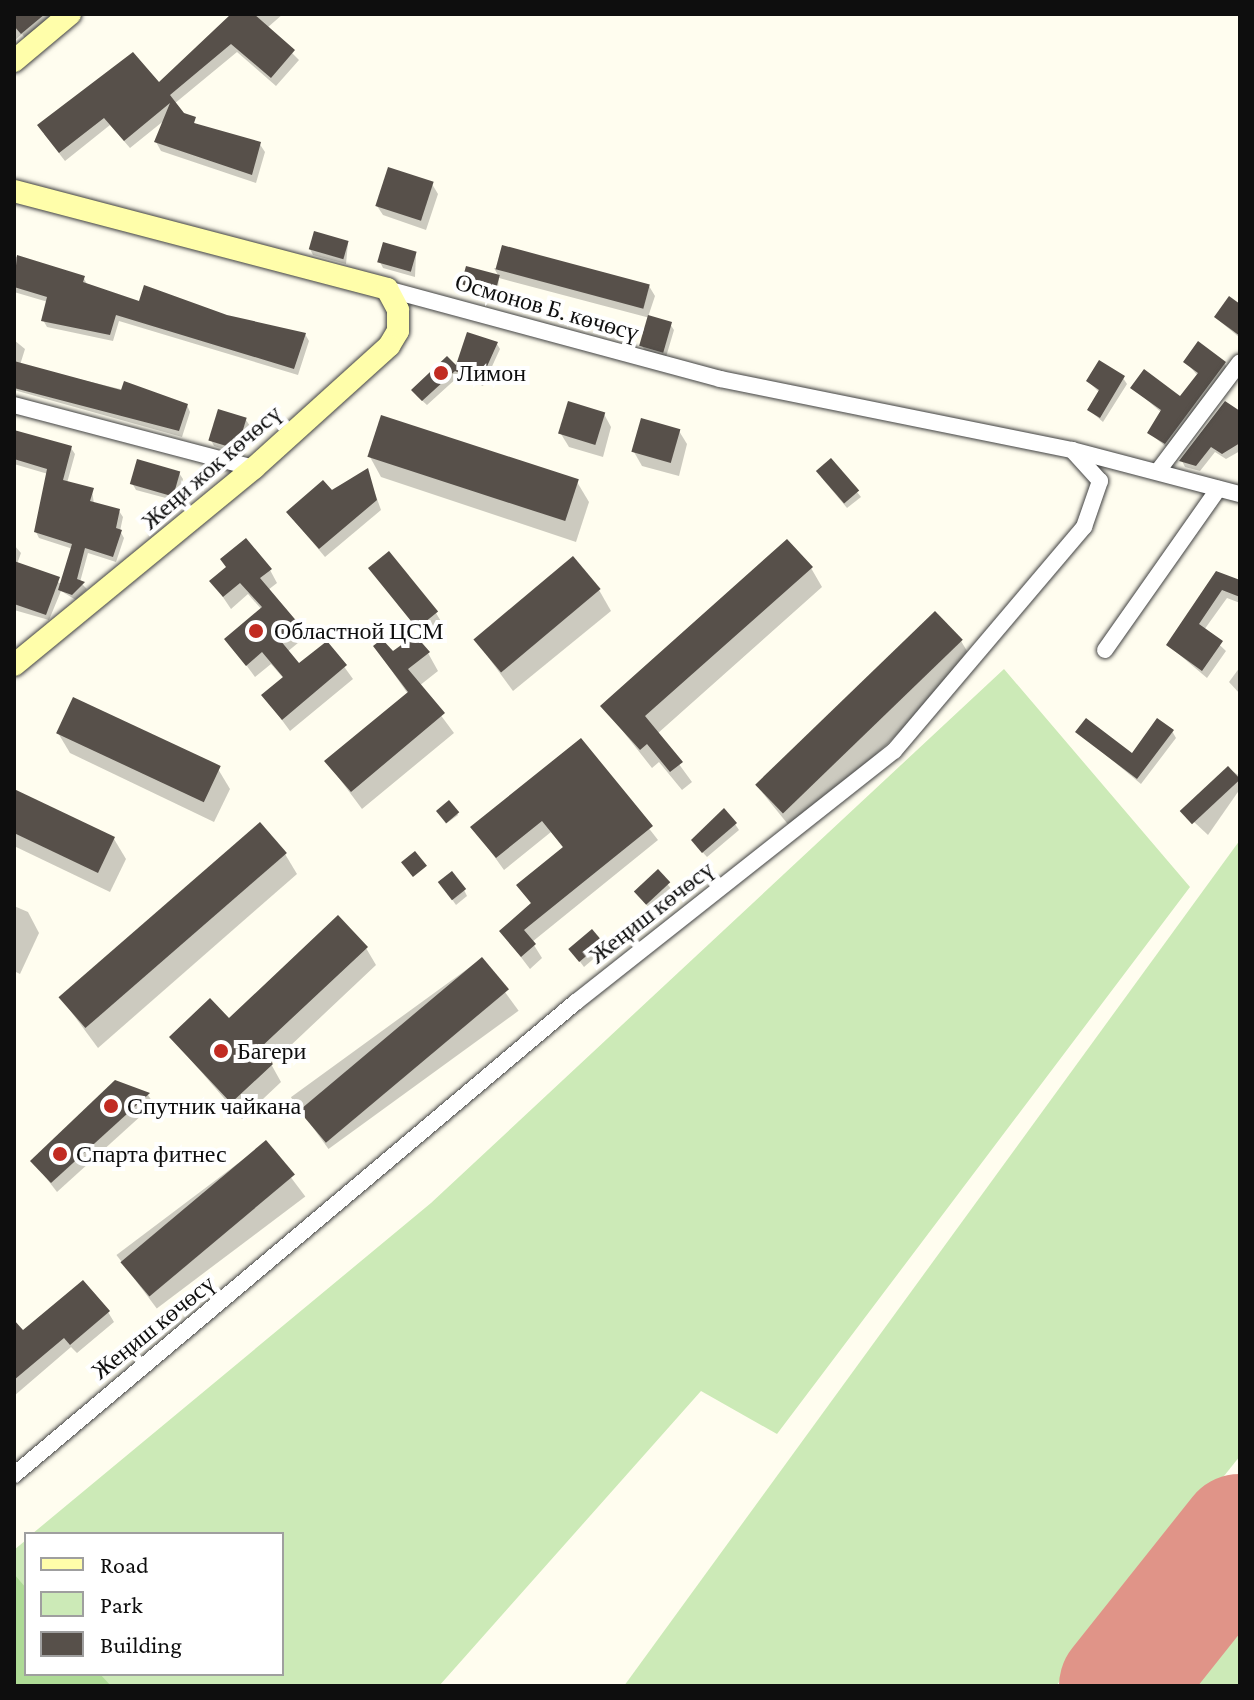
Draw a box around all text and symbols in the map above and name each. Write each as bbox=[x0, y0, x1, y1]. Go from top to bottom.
street label: Осмонов Б. көчөсү bbox=[452, 267, 642, 347]
place label: Лимон bbox=[457, 359, 526, 387]
marker: Лимон bbox=[432, 364, 450, 382]
street label: Жеңи жок көчөсү bbox=[135, 399, 287, 535]
place label: Областной ЦСМ bbox=[274, 617, 444, 645]
marker: Областной ЦСМ bbox=[245, 620, 267, 642]
street label: Жеңиш көчөсү bbox=[583, 854, 719, 970]
place label: Багери bbox=[237, 1037, 306, 1065]
marker: Багери bbox=[212, 1042, 230, 1060]
place label: Спутник чайкана bbox=[127, 1092, 301, 1120]
marker: Спутник чайкана bbox=[102, 1097, 120, 1115]
place label: Спарта фитнес bbox=[76, 1140, 227, 1168]
marker: Спарта фитнес bbox=[51, 1145, 69, 1163]
street label: Жеңиш көчөсү bbox=[86, 1269, 220, 1385]
legend bbox=[24, 1532, 284, 1676]
text: Road bbox=[100, 1551, 149, 1578]
text: Park bbox=[100, 1591, 143, 1618]
text: Building bbox=[100, 1631, 182, 1658]

